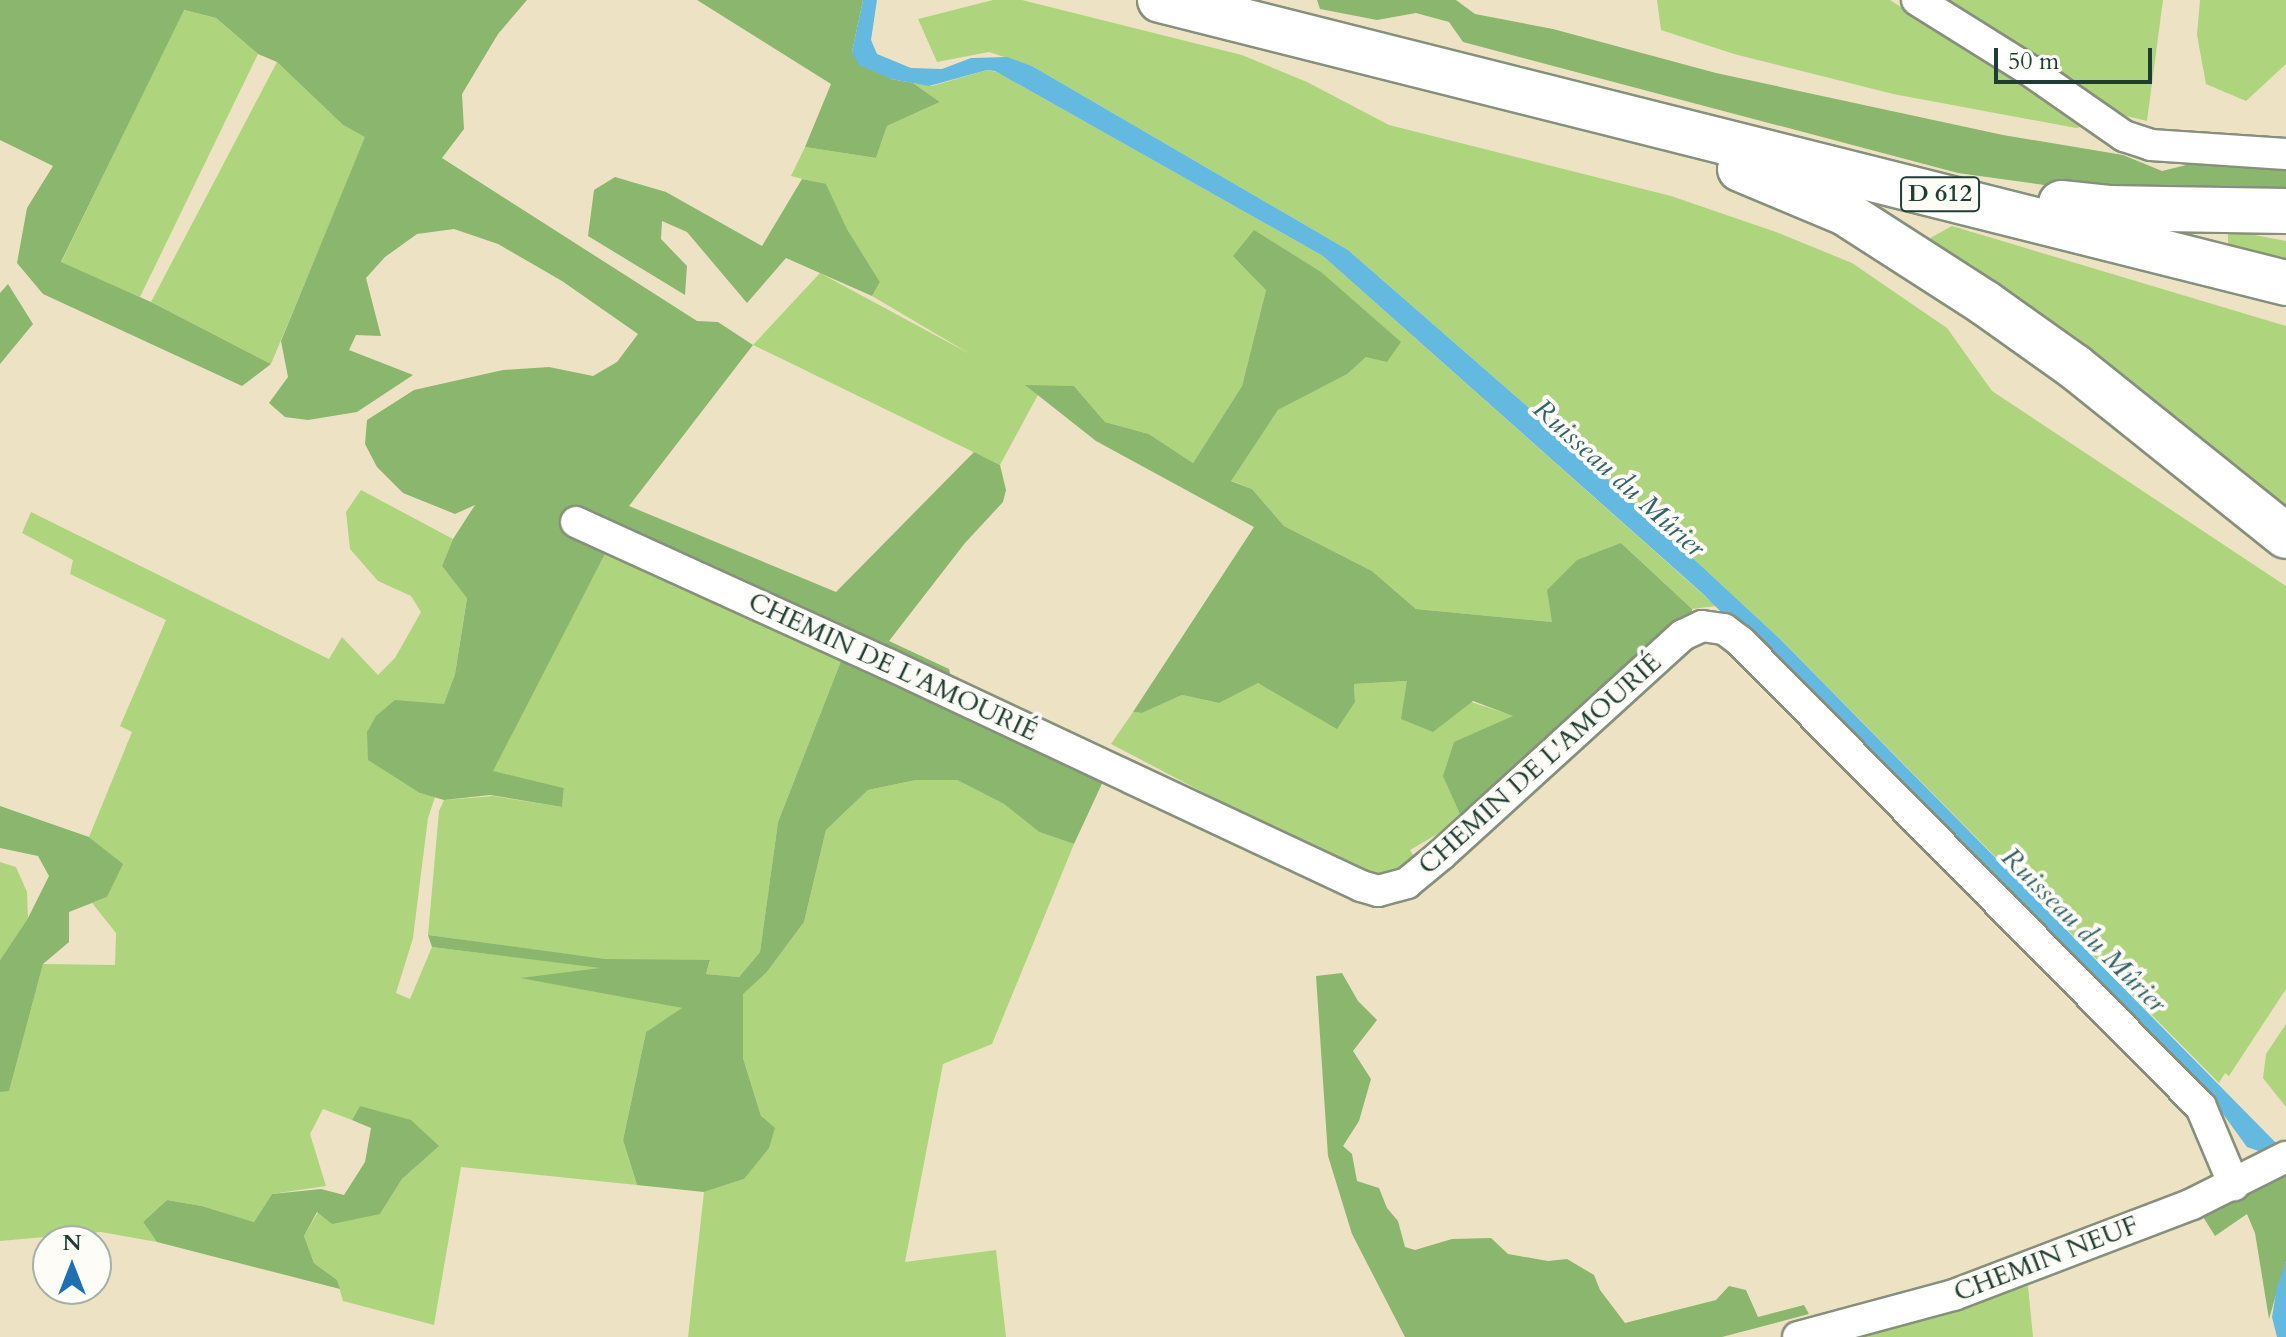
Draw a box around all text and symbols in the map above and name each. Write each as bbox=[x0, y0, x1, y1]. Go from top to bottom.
scale bar bbox=[1998, 32, 2156, 82]
text: 50 m bbox=[2008, 45, 2059, 78]
road number: D 612 bbox=[1900, 174, 1980, 214]
water label: Ruisseau du Mûrier bbox=[1526, 392, 1712, 564]
street label: CHEMIN DE L'AMOURIÉ bbox=[743, 586, 1043, 748]
street label: CHEMIN DE L'AMOURIÉ bbox=[1412, 647, 1668, 881]
water label: Ruisseau du Mûrier bbox=[1994, 840, 2174, 1020]
street label: CHEMIN NEUF bbox=[1950, 1210, 2142, 1308]
north arrow bbox=[32, 1225, 112, 1305]
text: N bbox=[62, 1228, 82, 1258]

